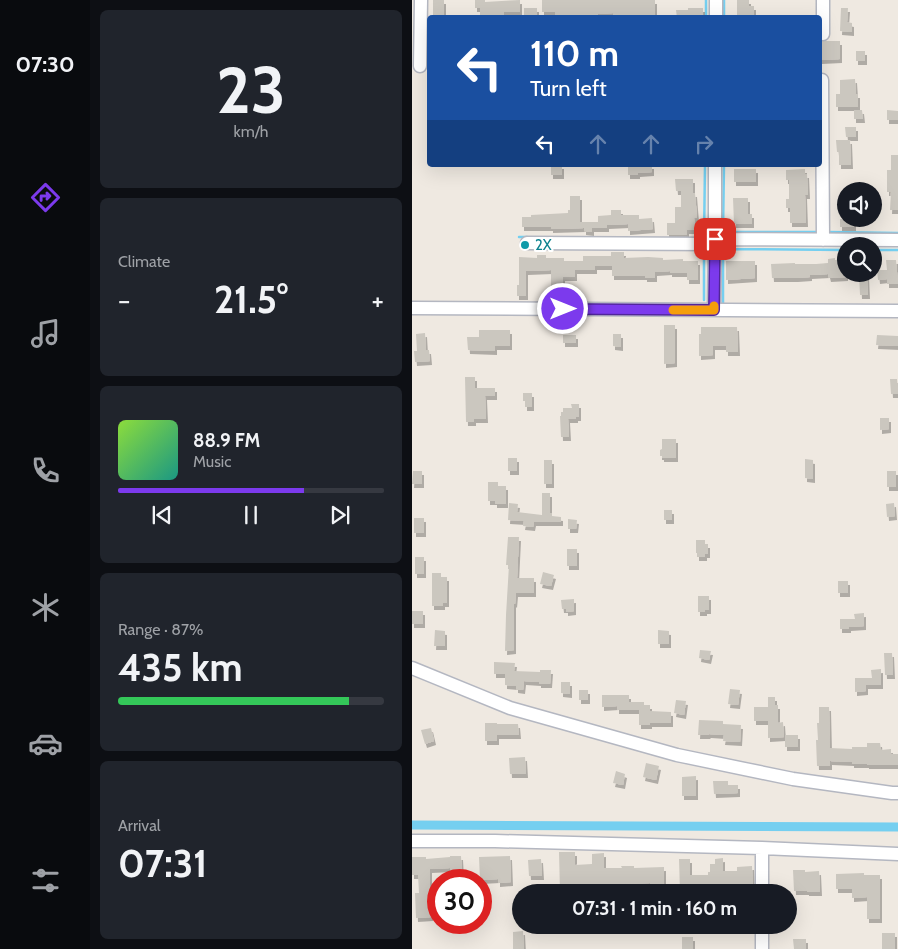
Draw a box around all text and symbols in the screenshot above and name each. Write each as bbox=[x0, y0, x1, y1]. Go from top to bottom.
text: 110 m bbox=[530, 32, 619, 75]
icon: left bbox=[447, 35, 512, 100]
text: 23 bbox=[216, 50, 286, 129]
text: 07:30 bbox=[15, 51, 75, 78]
text: Turn left bbox=[530, 75, 607, 102]
text: km/h bbox=[233, 122, 269, 141]
icon: left bbox=[531, 130, 559, 158]
icon: ahead bbox=[584, 130, 612, 158]
icon: ahead bbox=[637, 130, 665, 158]
icon: right bbox=[690, 130, 718, 158]
icon: directions bbox=[28, 180, 63, 215]
map controls bbox=[837, 182, 882, 282]
button: sound bbox=[837, 182, 882, 227]
pin bbox=[694, 218, 736, 260]
icon: arrive bbox=[701, 225, 729, 253]
place label: 2X bbox=[535, 236, 552, 254]
button: search bbox=[837, 237, 882, 282]
marker: 2X bbox=[519, 239, 531, 251]
text: Climate bbox=[118, 252, 170, 271]
text: 21.5° bbox=[214, 276, 288, 323]
position arrow bbox=[536, 282, 588, 334]
text: − bbox=[118, 283, 130, 317]
text: + bbox=[372, 283, 384, 317]
icon: music bbox=[28, 316, 63, 351]
text: 88.9 FM bbox=[193, 429, 260, 452]
text: Music bbox=[193, 452, 231, 471]
icon: phone bbox=[28, 453, 63, 488]
icon: previous bbox=[148, 501, 176, 529]
icon: pause bbox=[237, 501, 265, 529]
icon: next bbox=[326, 501, 354, 529]
icon: climate bbox=[28, 590, 63, 625]
text: Range · 87% bbox=[118, 620, 204, 639]
text: 435 km bbox=[118, 644, 243, 691]
icon: car bbox=[28, 726, 63, 761]
text: Arrival bbox=[118, 816, 161, 835]
text: 07:31 bbox=[118, 840, 207, 887]
icon: filters bbox=[28, 863, 63, 898]
speed limit sign: 30 bbox=[427, 869, 492, 934]
text: 07:31 · 1 min · 160 m bbox=[572, 897, 737, 920]

